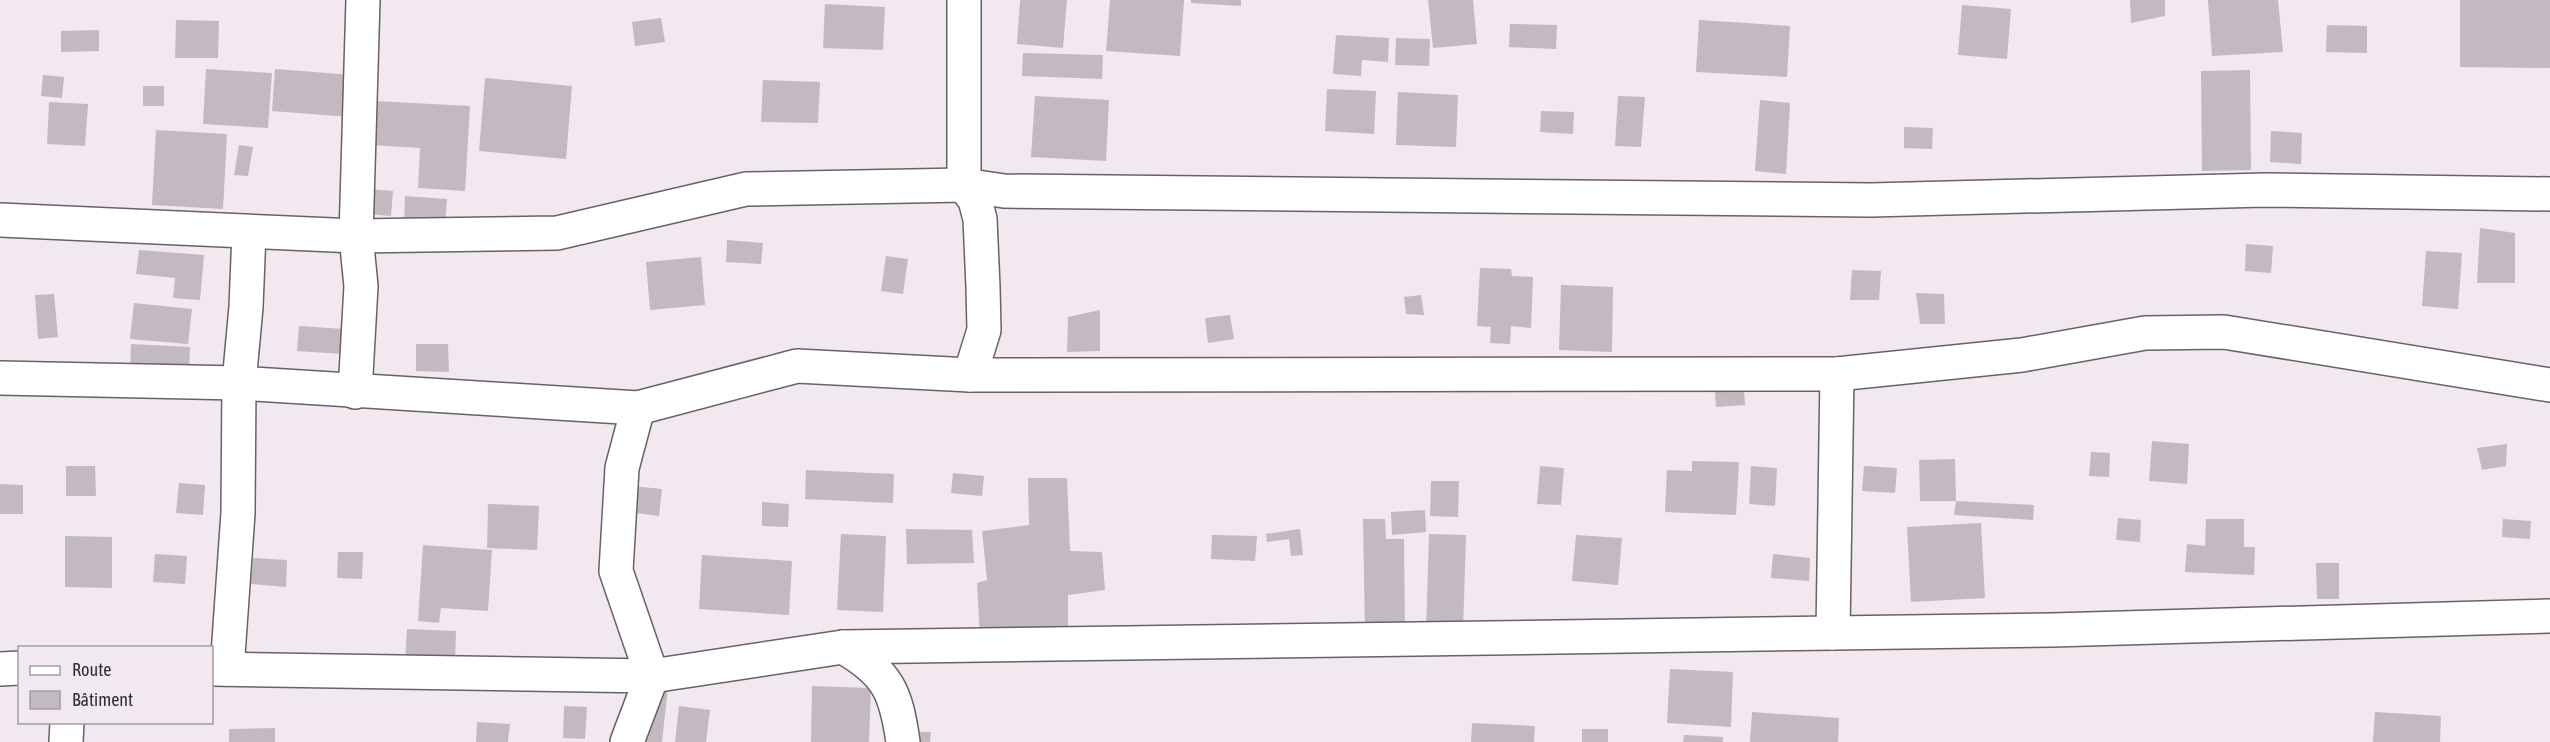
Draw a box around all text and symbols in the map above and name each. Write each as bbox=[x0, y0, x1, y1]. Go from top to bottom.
legend bbox=[18, 646, 213, 724]
text: Route bbox=[72, 659, 111, 680]
text: Bâtiment bbox=[72, 689, 133, 710]

